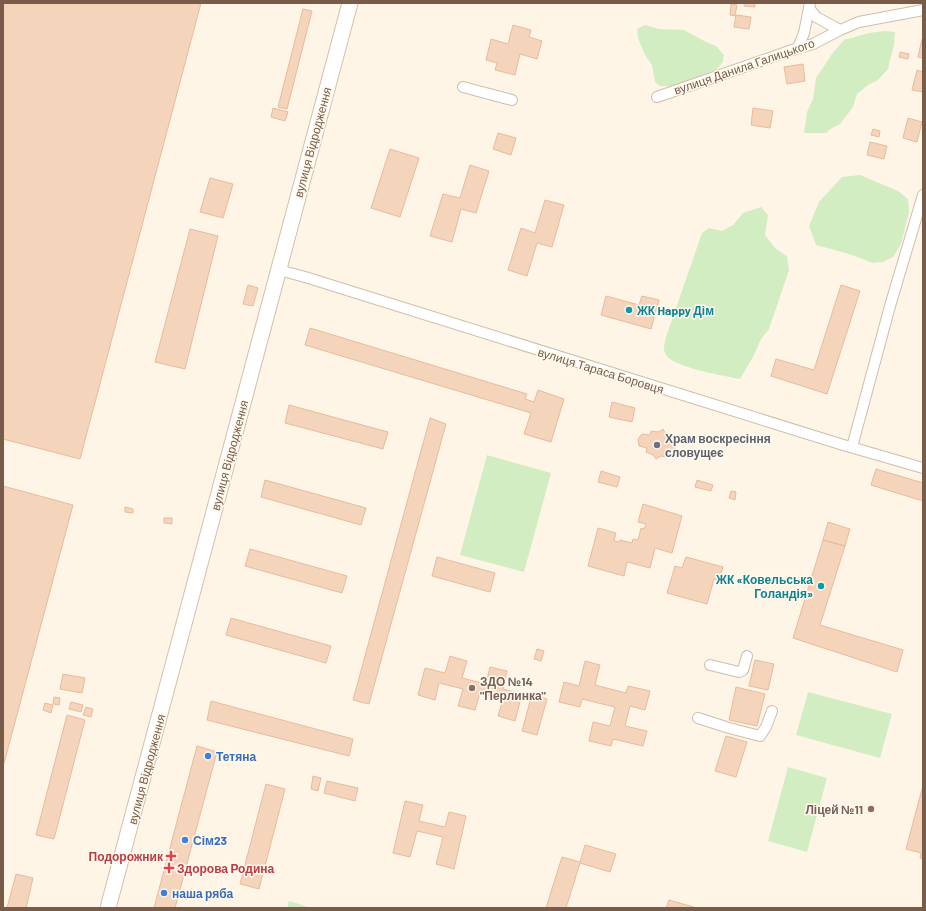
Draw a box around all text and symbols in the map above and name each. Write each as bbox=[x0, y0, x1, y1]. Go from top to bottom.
street label: вулиця Данила Галицького bbox=[672, 35, 817, 98]
street label: вулиця Відродження bbox=[291, 85, 334, 199]
place label: ЖК Happy Дім bbox=[636, 303, 714, 318]
marker: ЖК Happy Дім bbox=[624, 305, 634, 315]
street label: вулиця Тараса Боровця bbox=[536, 344, 666, 397]
street label: вулиця Відродження bbox=[208, 398, 251, 512]
place label: Храм воскресіння словущеє bbox=[665, 431, 771, 460]
marker: Храм воскресіння словущеє bbox=[652, 440, 662, 450]
place label: ЖК «Ковельська Голандія» bbox=[715, 572, 813, 601]
marker: ЖК «Ковельська Голандія» bbox=[816, 581, 826, 591]
place label: ЗДО №14 "Перлинка" bbox=[480, 674, 547, 703]
marker: ЗДО №14 "Перлинка" bbox=[467, 683, 477, 693]
street label: вулиця Відродження bbox=[125, 712, 168, 826]
place label: Тетяна bbox=[216, 749, 256, 763]
marker: Тетяна bbox=[203, 751, 213, 761]
place label: Ліцей №11 bbox=[805, 802, 863, 817]
marker: Ліцей №11 bbox=[866, 804, 876, 814]
place label: Сім23 bbox=[193, 833, 227, 847]
marker: Сім23 bbox=[180, 835, 190, 845]
place label: Подорожник bbox=[89, 849, 164, 864]
marker: Подорожник bbox=[166, 851, 176, 861]
place label: Здорова Родина bbox=[177, 861, 275, 876]
marker: Здорова Родина bbox=[164, 863, 174, 873]
place label: наша ряба bbox=[172, 886, 234, 901]
marker: наша ряба bbox=[159, 888, 169, 898]

